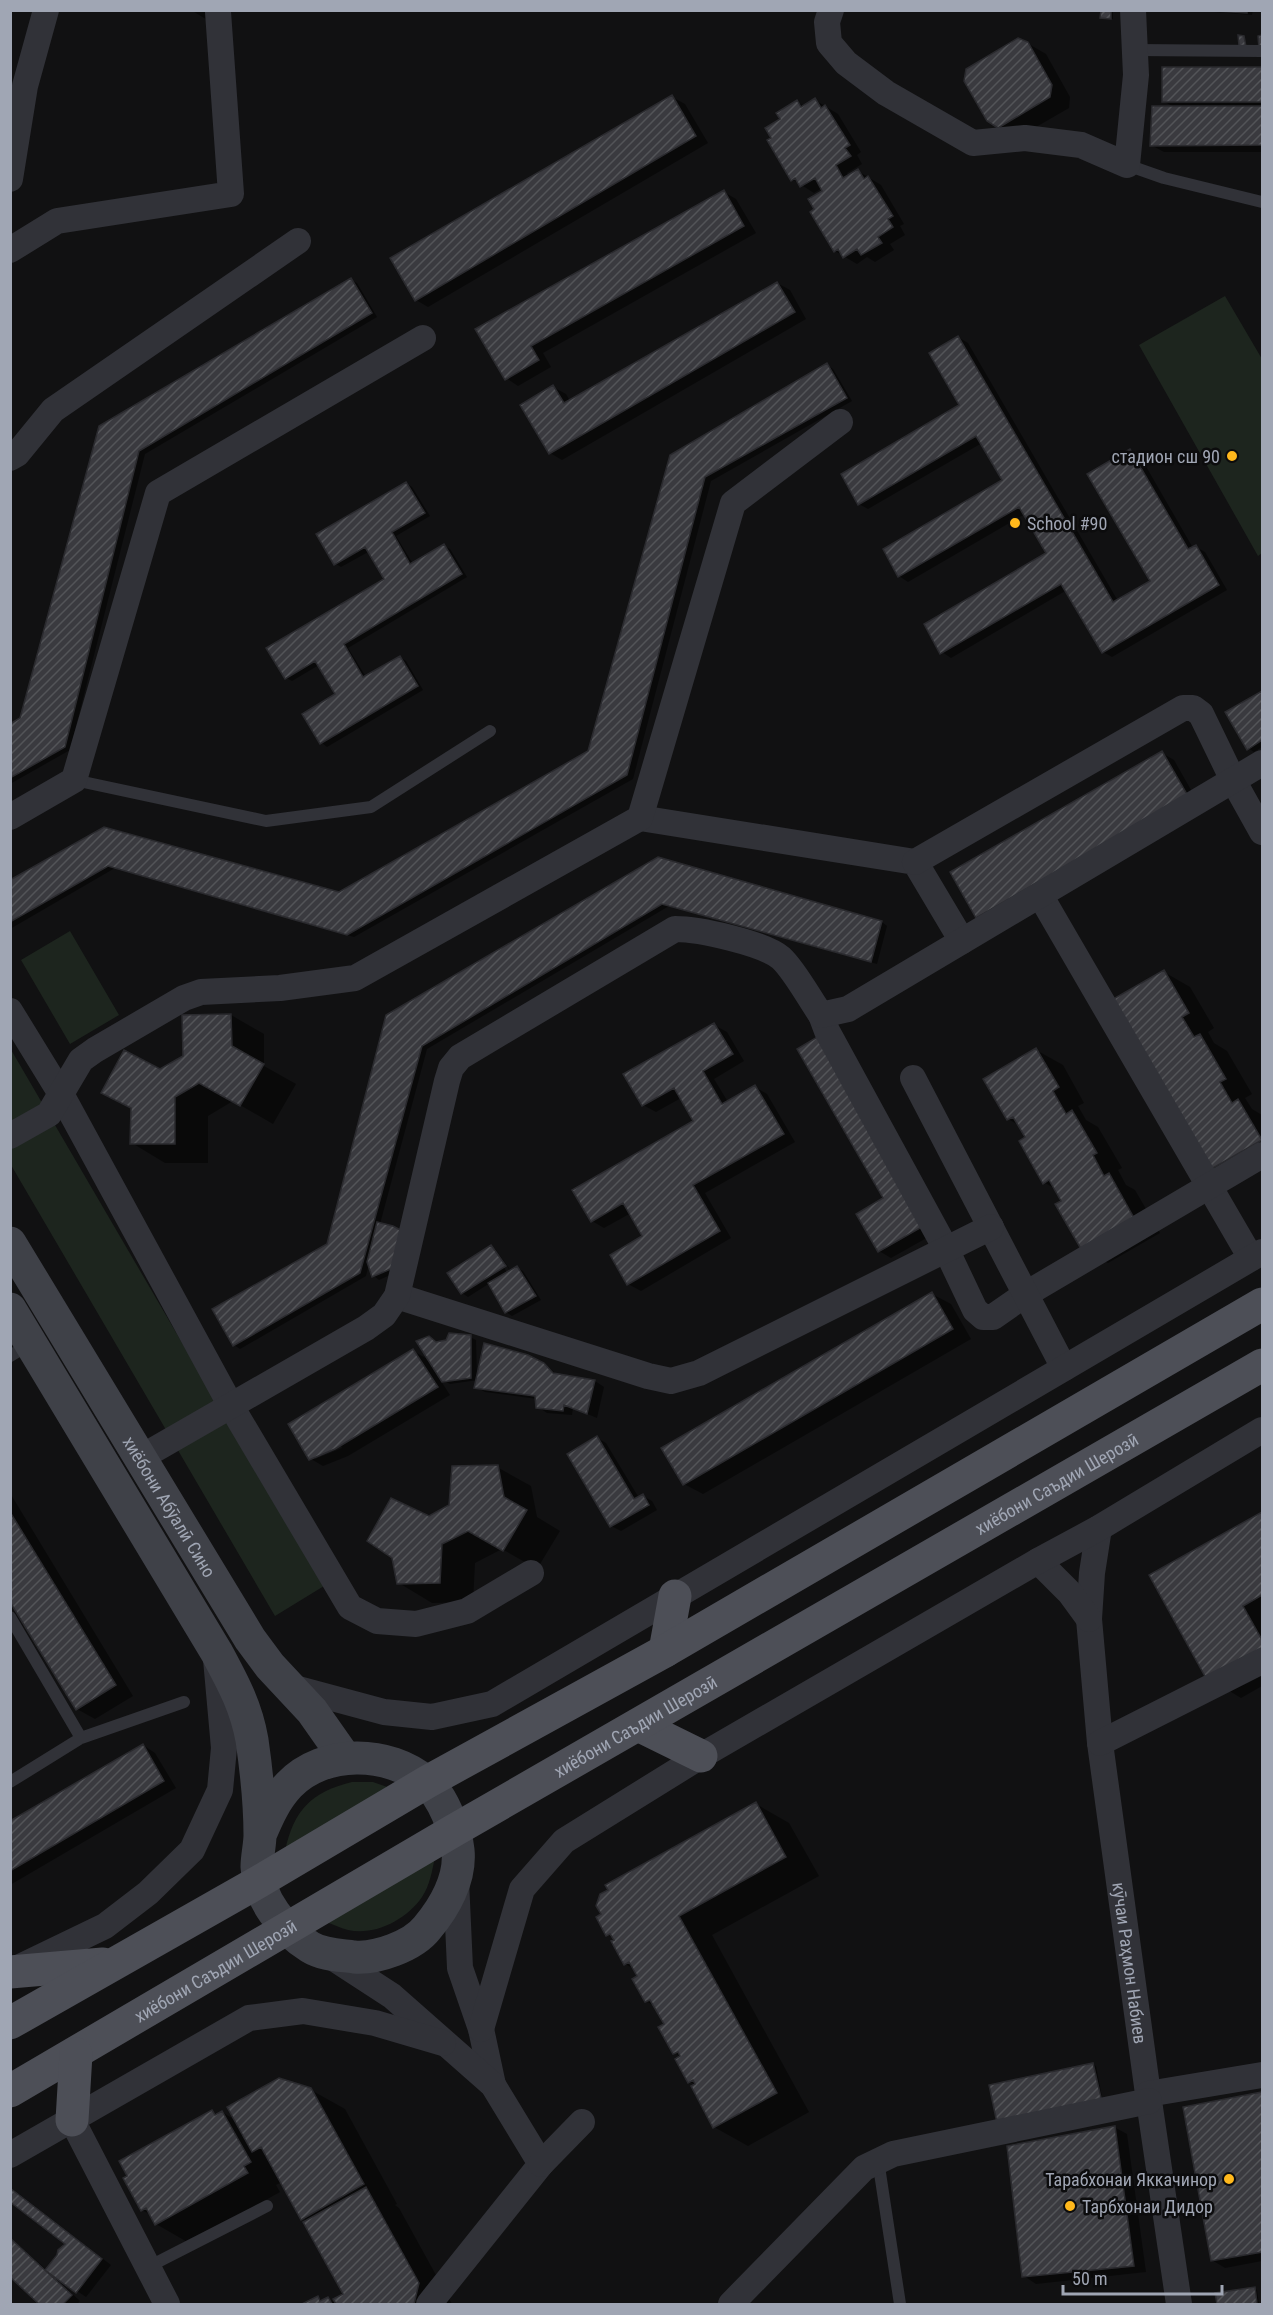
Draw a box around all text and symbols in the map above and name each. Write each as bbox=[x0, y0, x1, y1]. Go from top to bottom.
place label: стадион сш 90 bbox=[1112, 446, 1220, 467]
marker: стадион сш 90 bbox=[1225, 449, 1239, 463]
place label: School #90 bbox=[1027, 513, 1107, 534]
marker: School #90 bbox=[1008, 516, 1022, 530]
street label: хиёбони Саъдии Шерозӣ bbox=[971, 1428, 1142, 1539]
street label: хиёбони Абӯалӣ Сино bbox=[119, 1432, 220, 1581]
street label: хиёбони Саъдии Шерозӣ bbox=[550, 1671, 721, 1781]
street label: кӯчаи Раҳмон Набиев bbox=[1109, 1881, 1152, 2045]
street label: хиёбони Саъдии Шерозӣ bbox=[130, 1915, 300, 2026]
place label: Тарабхонаи Яккачинор bbox=[1045, 2169, 1217, 2190]
marker: Тарабхонаи Яккачинор bbox=[1222, 2172, 1236, 2186]
place label: Тарбхонаи Дидор bbox=[1082, 2196, 1213, 2217]
marker: Тарбхонаи Дидор bbox=[1063, 2199, 1077, 2213]
scale bar bbox=[1063, 2258, 1222, 2296]
text: 50 m bbox=[1072, 2268, 1107, 2289]

